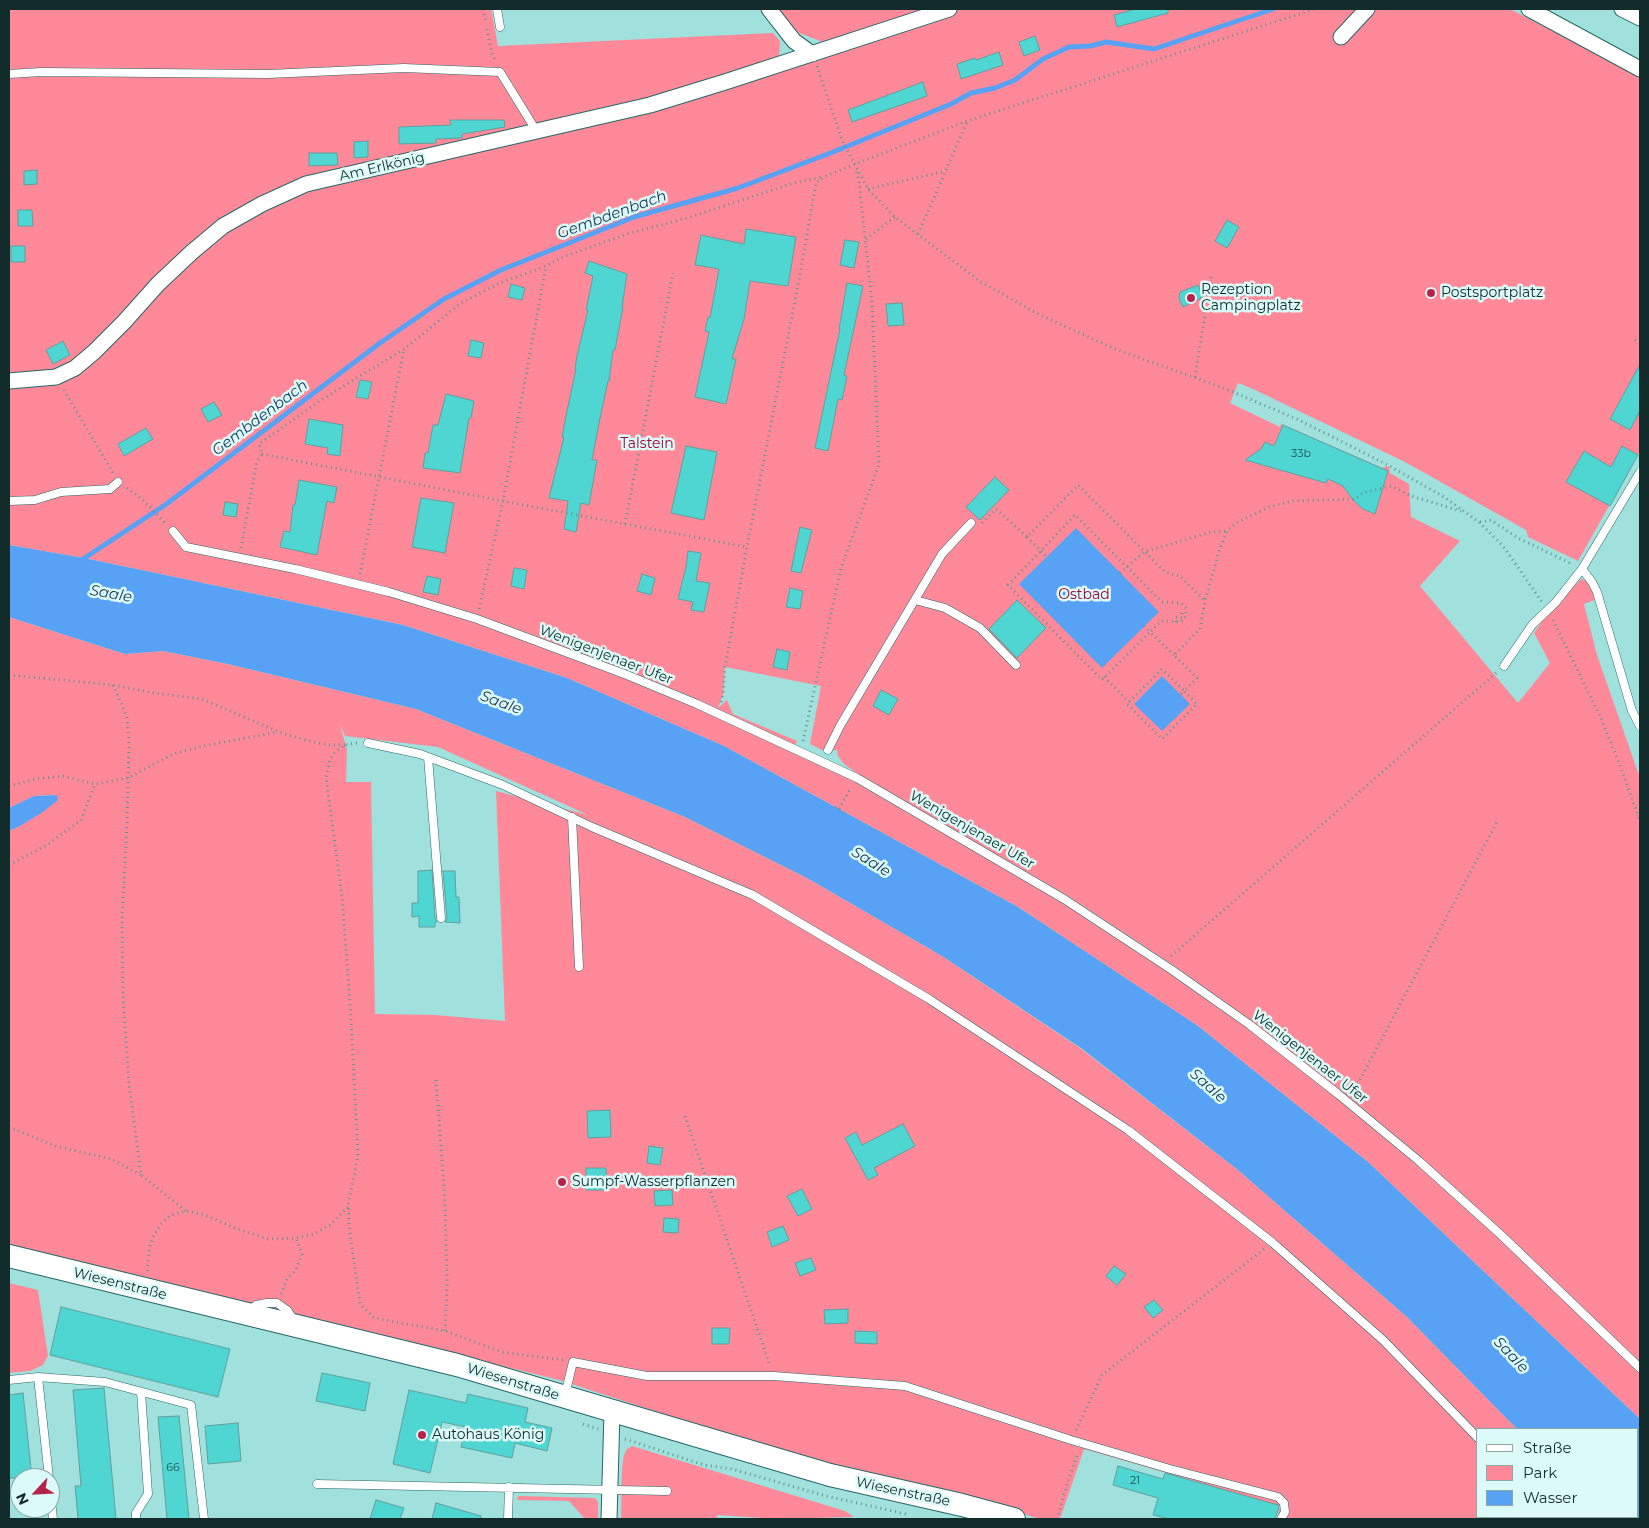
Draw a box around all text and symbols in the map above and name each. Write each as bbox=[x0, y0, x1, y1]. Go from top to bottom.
street label: Am Erlkönig bbox=[338, 149, 426, 185]
water label: Gembdenbach bbox=[555, 187, 669, 243]
place label: Rezeption Campingplatz bbox=[1201, 282, 1301, 314]
place label: Postsportplatz bbox=[1441, 285, 1543, 301]
marker: Postsportplatz bbox=[1425, 287, 1437, 299]
marker: Rezeption Campingplatz bbox=[1185, 292, 1197, 304]
water label: Gembdenbach bbox=[209, 376, 311, 460]
park label: Talstein bbox=[620, 436, 674, 452]
house number: 33b bbox=[1291, 447, 1311, 461]
water label: Saale bbox=[88, 581, 134, 607]
park label: Ostbad bbox=[1058, 587, 1110, 603]
street label: Wenigenjenaer Ufer bbox=[537, 622, 675, 688]
water label: Saale bbox=[478, 687, 524, 719]
street label: Wenigenjenaer Ufer bbox=[907, 787, 1037, 873]
water label: Saale bbox=[848, 843, 894, 881]
street label: Wenigenjenaer Ufer bbox=[1249, 1007, 1371, 1107]
water label: Saale bbox=[1186, 1065, 1230, 1107]
place label: Sumpf-Wasserpflanzen bbox=[572, 1174, 735, 1190]
marker: Sumpf-Wasserpflanzen bbox=[556, 1176, 568, 1188]
street label: Wiesenstraße bbox=[71, 1264, 169, 1304]
water label: Saale bbox=[1490, 1333, 1532, 1377]
street label: Wiesenstraße bbox=[465, 1360, 561, 1404]
place label: Autohaus König bbox=[432, 1427, 544, 1443]
legend bbox=[1476, 1428, 1639, 1518]
marker: Autohaus König bbox=[416, 1429, 428, 1441]
text: Straße bbox=[1523, 1438, 1572, 1457]
house number: 66 bbox=[166, 1461, 180, 1475]
text: Park bbox=[1523, 1463, 1557, 1482]
north arrow bbox=[10, 1468, 60, 1518]
street label: Wiesenstraße bbox=[854, 1474, 952, 1510]
house number: 21 bbox=[1130, 1474, 1140, 1488]
text: Wasser bbox=[1523, 1488, 1577, 1507]
text: N bbox=[12, 1490, 33, 1508]

